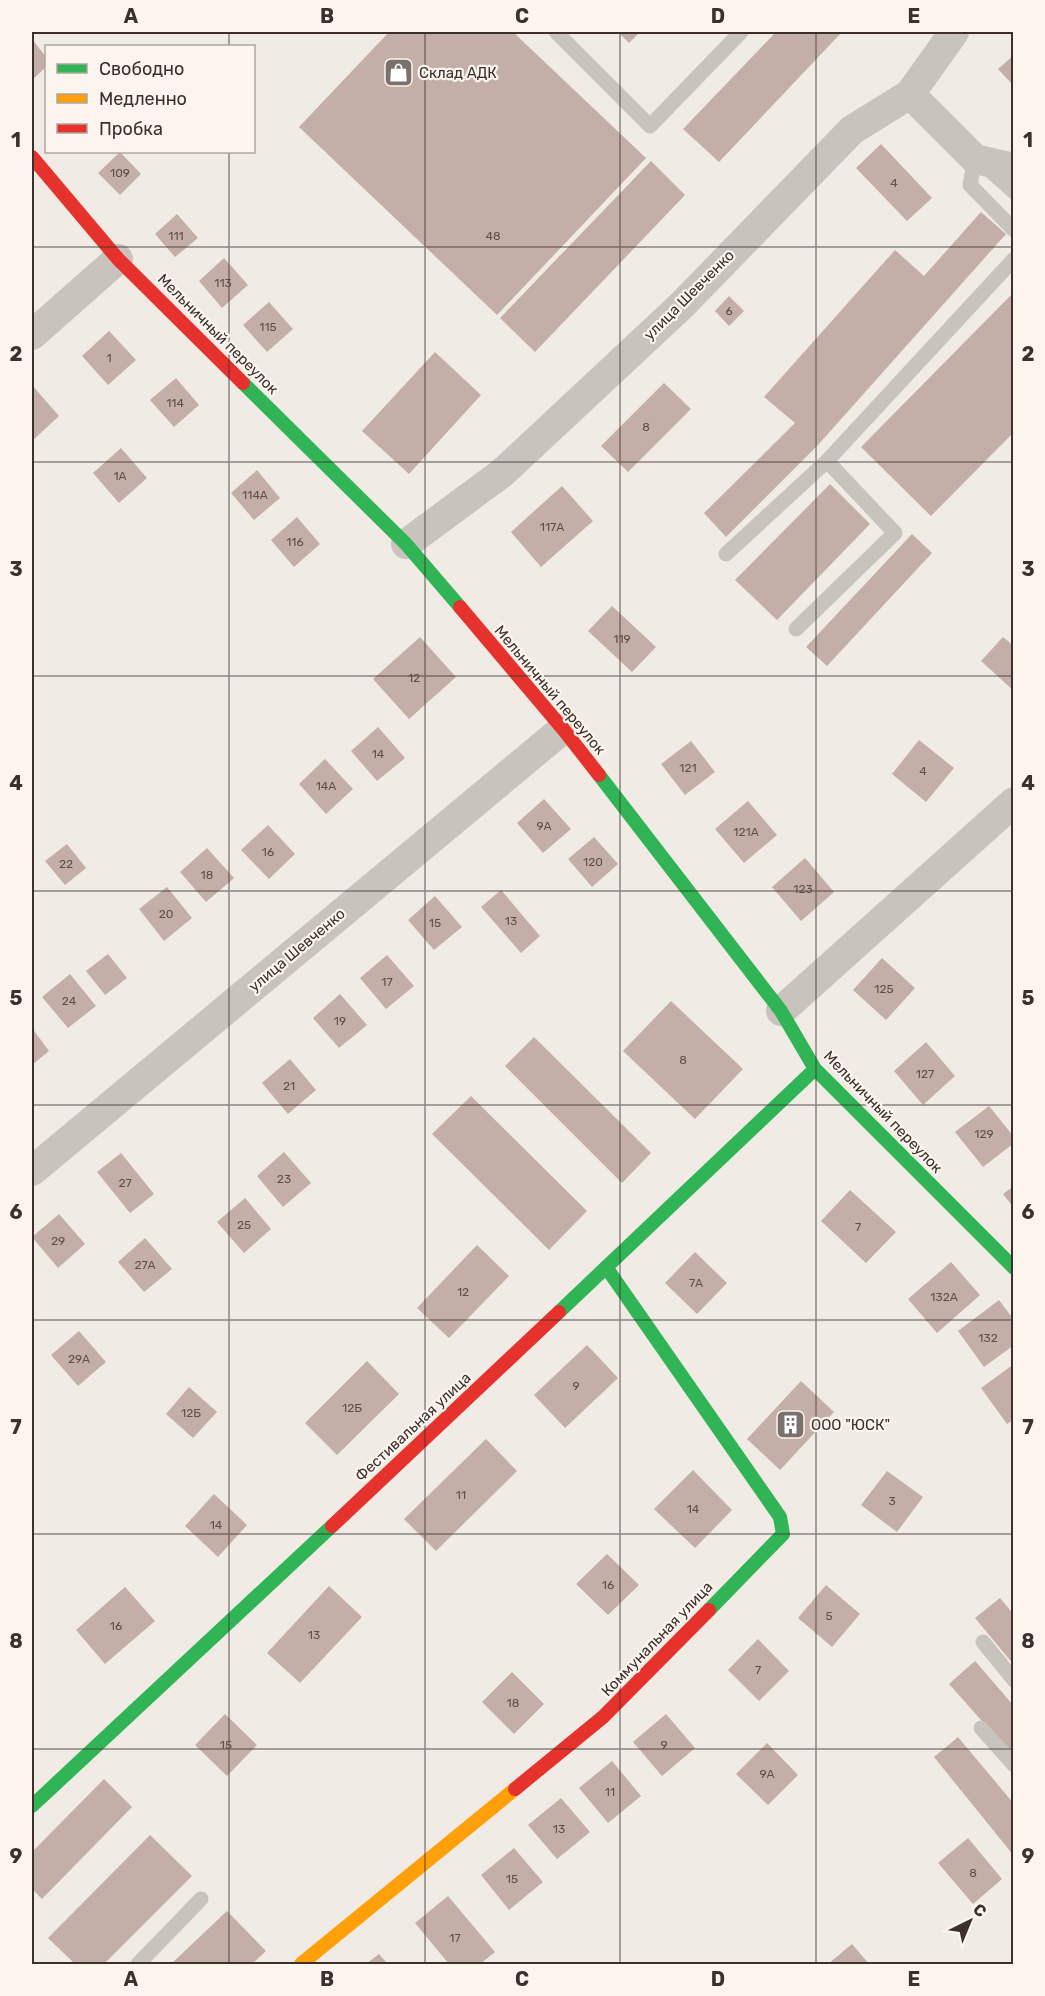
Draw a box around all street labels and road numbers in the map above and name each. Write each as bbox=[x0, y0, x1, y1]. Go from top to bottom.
street label: улица Шевченко bbox=[640, 246, 738, 344]
street label: Мельничный переулок bbox=[154, 270, 282, 398]
street label: Мельничный переулок bbox=[491, 622, 609, 758]
street label: улица Шевченко bbox=[245, 905, 349, 995]
street label: Мельничный переулок bbox=[820, 1047, 946, 1177]
street label: Фестивальная улица bbox=[351, 1369, 475, 1485]
street label: Коммунальная улица bbox=[598, 1578, 716, 1700]

